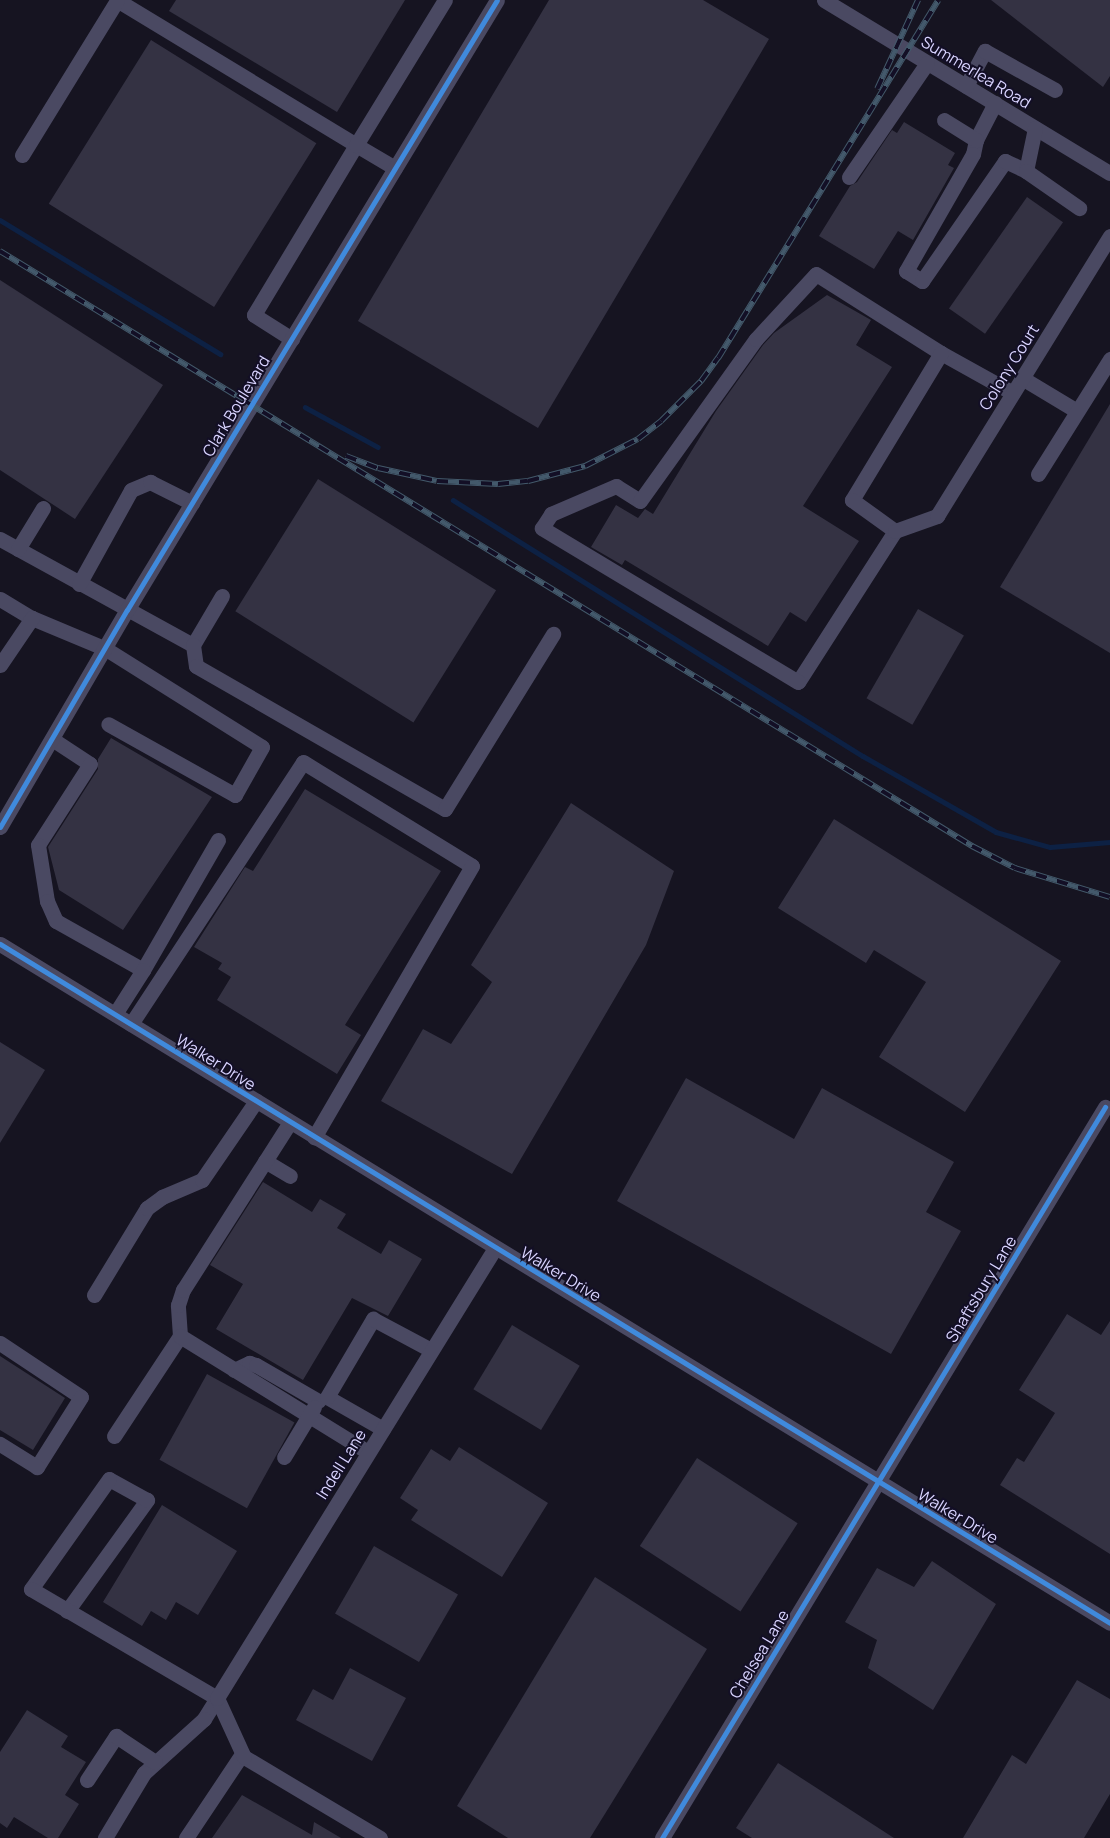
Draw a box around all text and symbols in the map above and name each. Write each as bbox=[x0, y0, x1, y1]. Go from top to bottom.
street label: Summerlea Road bbox=[918, 32, 1034, 112]
street label: Colony Court bbox=[975, 321, 1043, 413]
street label: Clark Boulevard bbox=[198, 352, 274, 460]
street label: Walker Drive bbox=[173, 1030, 259, 1094]
street label: Shaftsbury Lane bbox=[942, 1232, 1020, 1346]
street label: Walker Drive bbox=[517, 1242, 605, 1306]
street label: Indell Lane bbox=[312, 1426, 370, 1502]
street label: Walker Drive bbox=[914, 1484, 1002, 1548]
street label: Chelsea Lane bbox=[725, 1606, 793, 1702]

